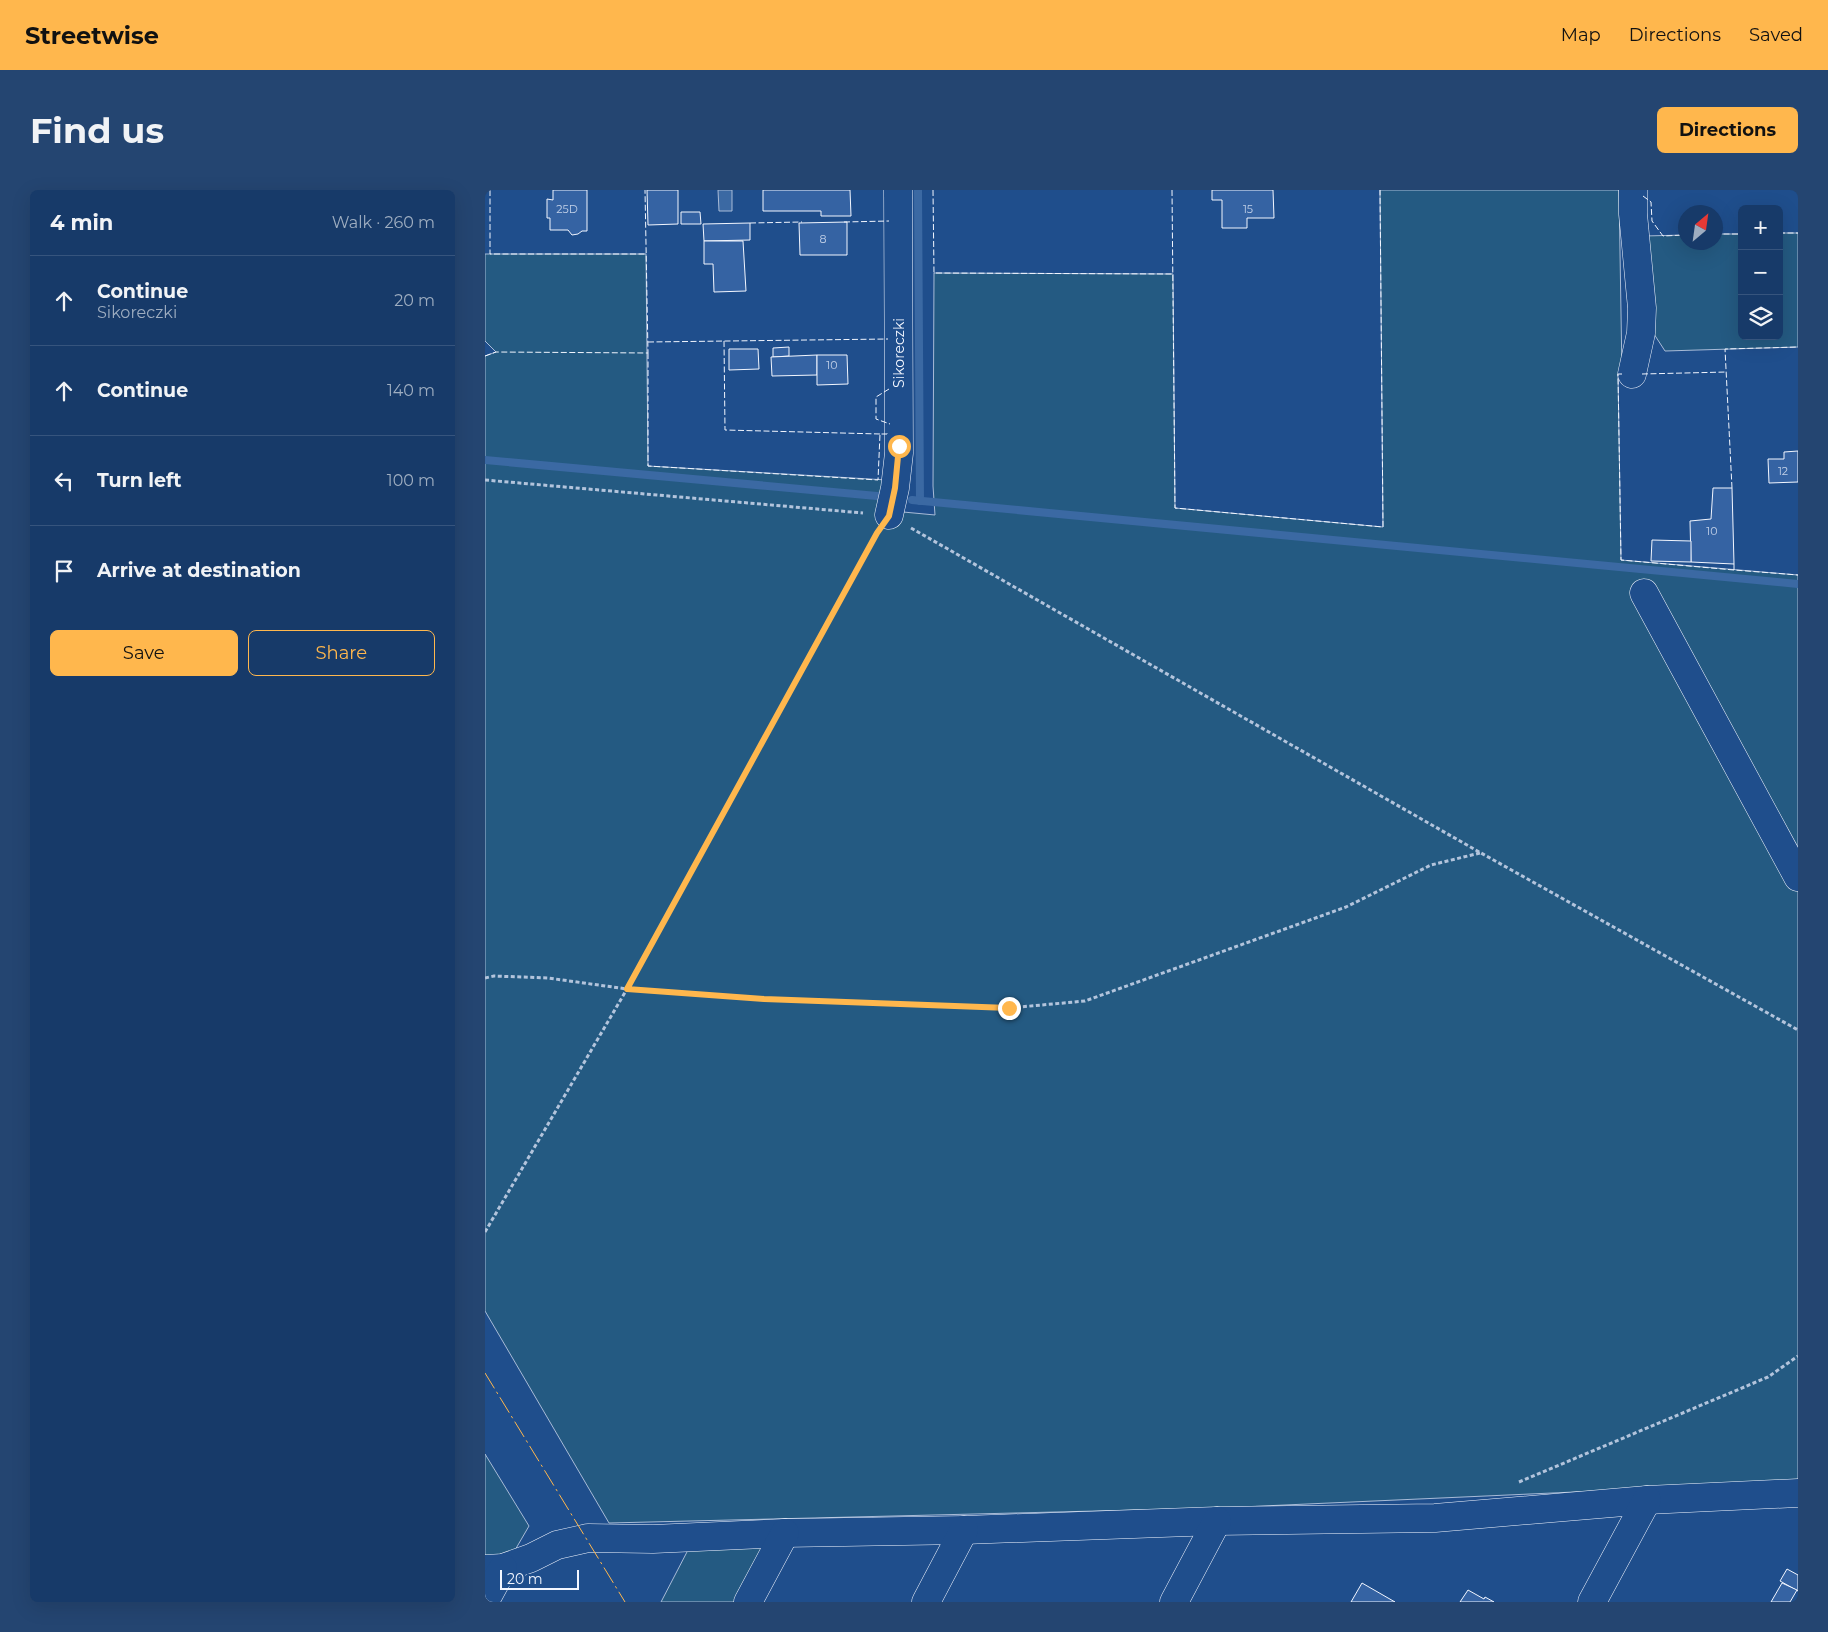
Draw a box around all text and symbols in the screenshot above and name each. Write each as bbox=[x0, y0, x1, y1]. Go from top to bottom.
text: Streetwise bbox=[25, 21, 159, 50]
text: Map bbox=[1561, 24, 1601, 46]
text: Directions bbox=[1629, 24, 1721, 46]
text: Saved bbox=[1749, 24, 1803, 46]
button: Directions bbox=[1657, 107, 1798, 153]
text: Find us bbox=[30, 109, 164, 152]
house number: 25D bbox=[556, 202, 578, 216]
house number: 15 bbox=[1243, 202, 1253, 216]
north arrow bbox=[1678, 205, 1723, 250]
map controls bbox=[1738, 205, 1783, 340]
button: + bbox=[1738, 205, 1783, 250]
text: 4 min bbox=[50, 210, 113, 235]
text: Walk · 260 m bbox=[332, 213, 435, 232]
house number: 8 bbox=[819, 232, 827, 246]
button: − bbox=[1738, 250, 1783, 295]
text: Continue bbox=[97, 280, 188, 303]
icon: ahead bbox=[50, 287, 78, 315]
text: 20 m bbox=[394, 291, 435, 310]
button: layers bbox=[1738, 295, 1783, 340]
text: Sikoreczki bbox=[97, 303, 177, 322]
street label: Sikoreczki bbox=[890, 318, 908, 388]
house number: 10 bbox=[826, 358, 838, 372]
icon: ahead bbox=[50, 377, 78, 405]
text: Continue bbox=[97, 379, 188, 402]
text: 140 m bbox=[387, 381, 435, 400]
route start bbox=[888, 435, 911, 458]
house number: 12 bbox=[1778, 464, 1788, 478]
icon: left bbox=[50, 467, 78, 495]
text: Turn left bbox=[97, 469, 182, 492]
text: 100 m bbox=[387, 471, 435, 490]
house number: 10 bbox=[1706, 524, 1718, 538]
icon: arrive bbox=[50, 557, 78, 585]
text: Arrive at destination bbox=[97, 559, 301, 582]
button: Save bbox=[50, 630, 238, 676]
button: Share bbox=[248, 630, 435, 676]
route end bbox=[998, 997, 1021, 1020]
scale bar bbox=[500, 1567, 579, 1590]
text: 20 m bbox=[507, 1570, 543, 1588]

